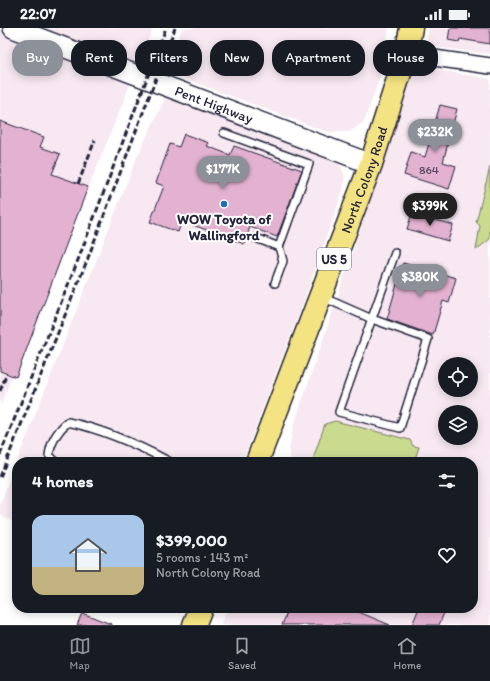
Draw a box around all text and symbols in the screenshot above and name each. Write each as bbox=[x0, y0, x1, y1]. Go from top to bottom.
text: 22:07 bbox=[20, 5, 56, 23]
chip: Buy bbox=[12, 40, 63, 76]
chip: Rent bbox=[71, 40, 127, 76]
chip: Filters bbox=[135, 40, 202, 76]
chip: New bbox=[210, 40, 264, 76]
chip: Apartment bbox=[272, 40, 365, 76]
chip: House bbox=[373, 40, 438, 76]
street label: Pent Highway bbox=[172, 82, 256, 127]
pin: $232K bbox=[407, 119, 463, 153]
street label: North Colony Road bbox=[337, 124, 392, 236]
text: $232K bbox=[417, 124, 453, 139]
pin: $177K bbox=[195, 156, 251, 190]
text: $177K bbox=[206, 161, 240, 176]
house number: 864 bbox=[419, 163, 439, 177]
pin: $399K bbox=[402, 193, 458, 227]
text: $399K bbox=[412, 198, 448, 213]
marker: WOW Toyota of Wallingford bbox=[219, 199, 229, 209]
place label: WOW Toyota of Wallingford bbox=[177, 211, 272, 244]
road number: US 5 bbox=[317, 248, 351, 270]
pin: $380K bbox=[392, 264, 448, 298]
text: $380K bbox=[401, 269, 439, 284]
map controls bbox=[438, 357, 478, 445]
button: locate bbox=[438, 357, 478, 397]
button: layers bbox=[438, 405, 478, 445]
icon: filters bbox=[436, 470, 458, 492]
text: 4 homes bbox=[32, 471, 93, 491]
text: $399,000 bbox=[156, 530, 227, 550]
icon: home bbox=[64, 531, 112, 579]
icon: heart bbox=[436, 544, 458, 566]
text: 5 rooms · 143 m² bbox=[156, 550, 248, 565]
text: North Colony Road bbox=[156, 565, 261, 580]
tab: Map bbox=[69, 635, 91, 672]
tab: Saved bbox=[228, 635, 256, 672]
tab: Home bbox=[394, 635, 421, 672]

